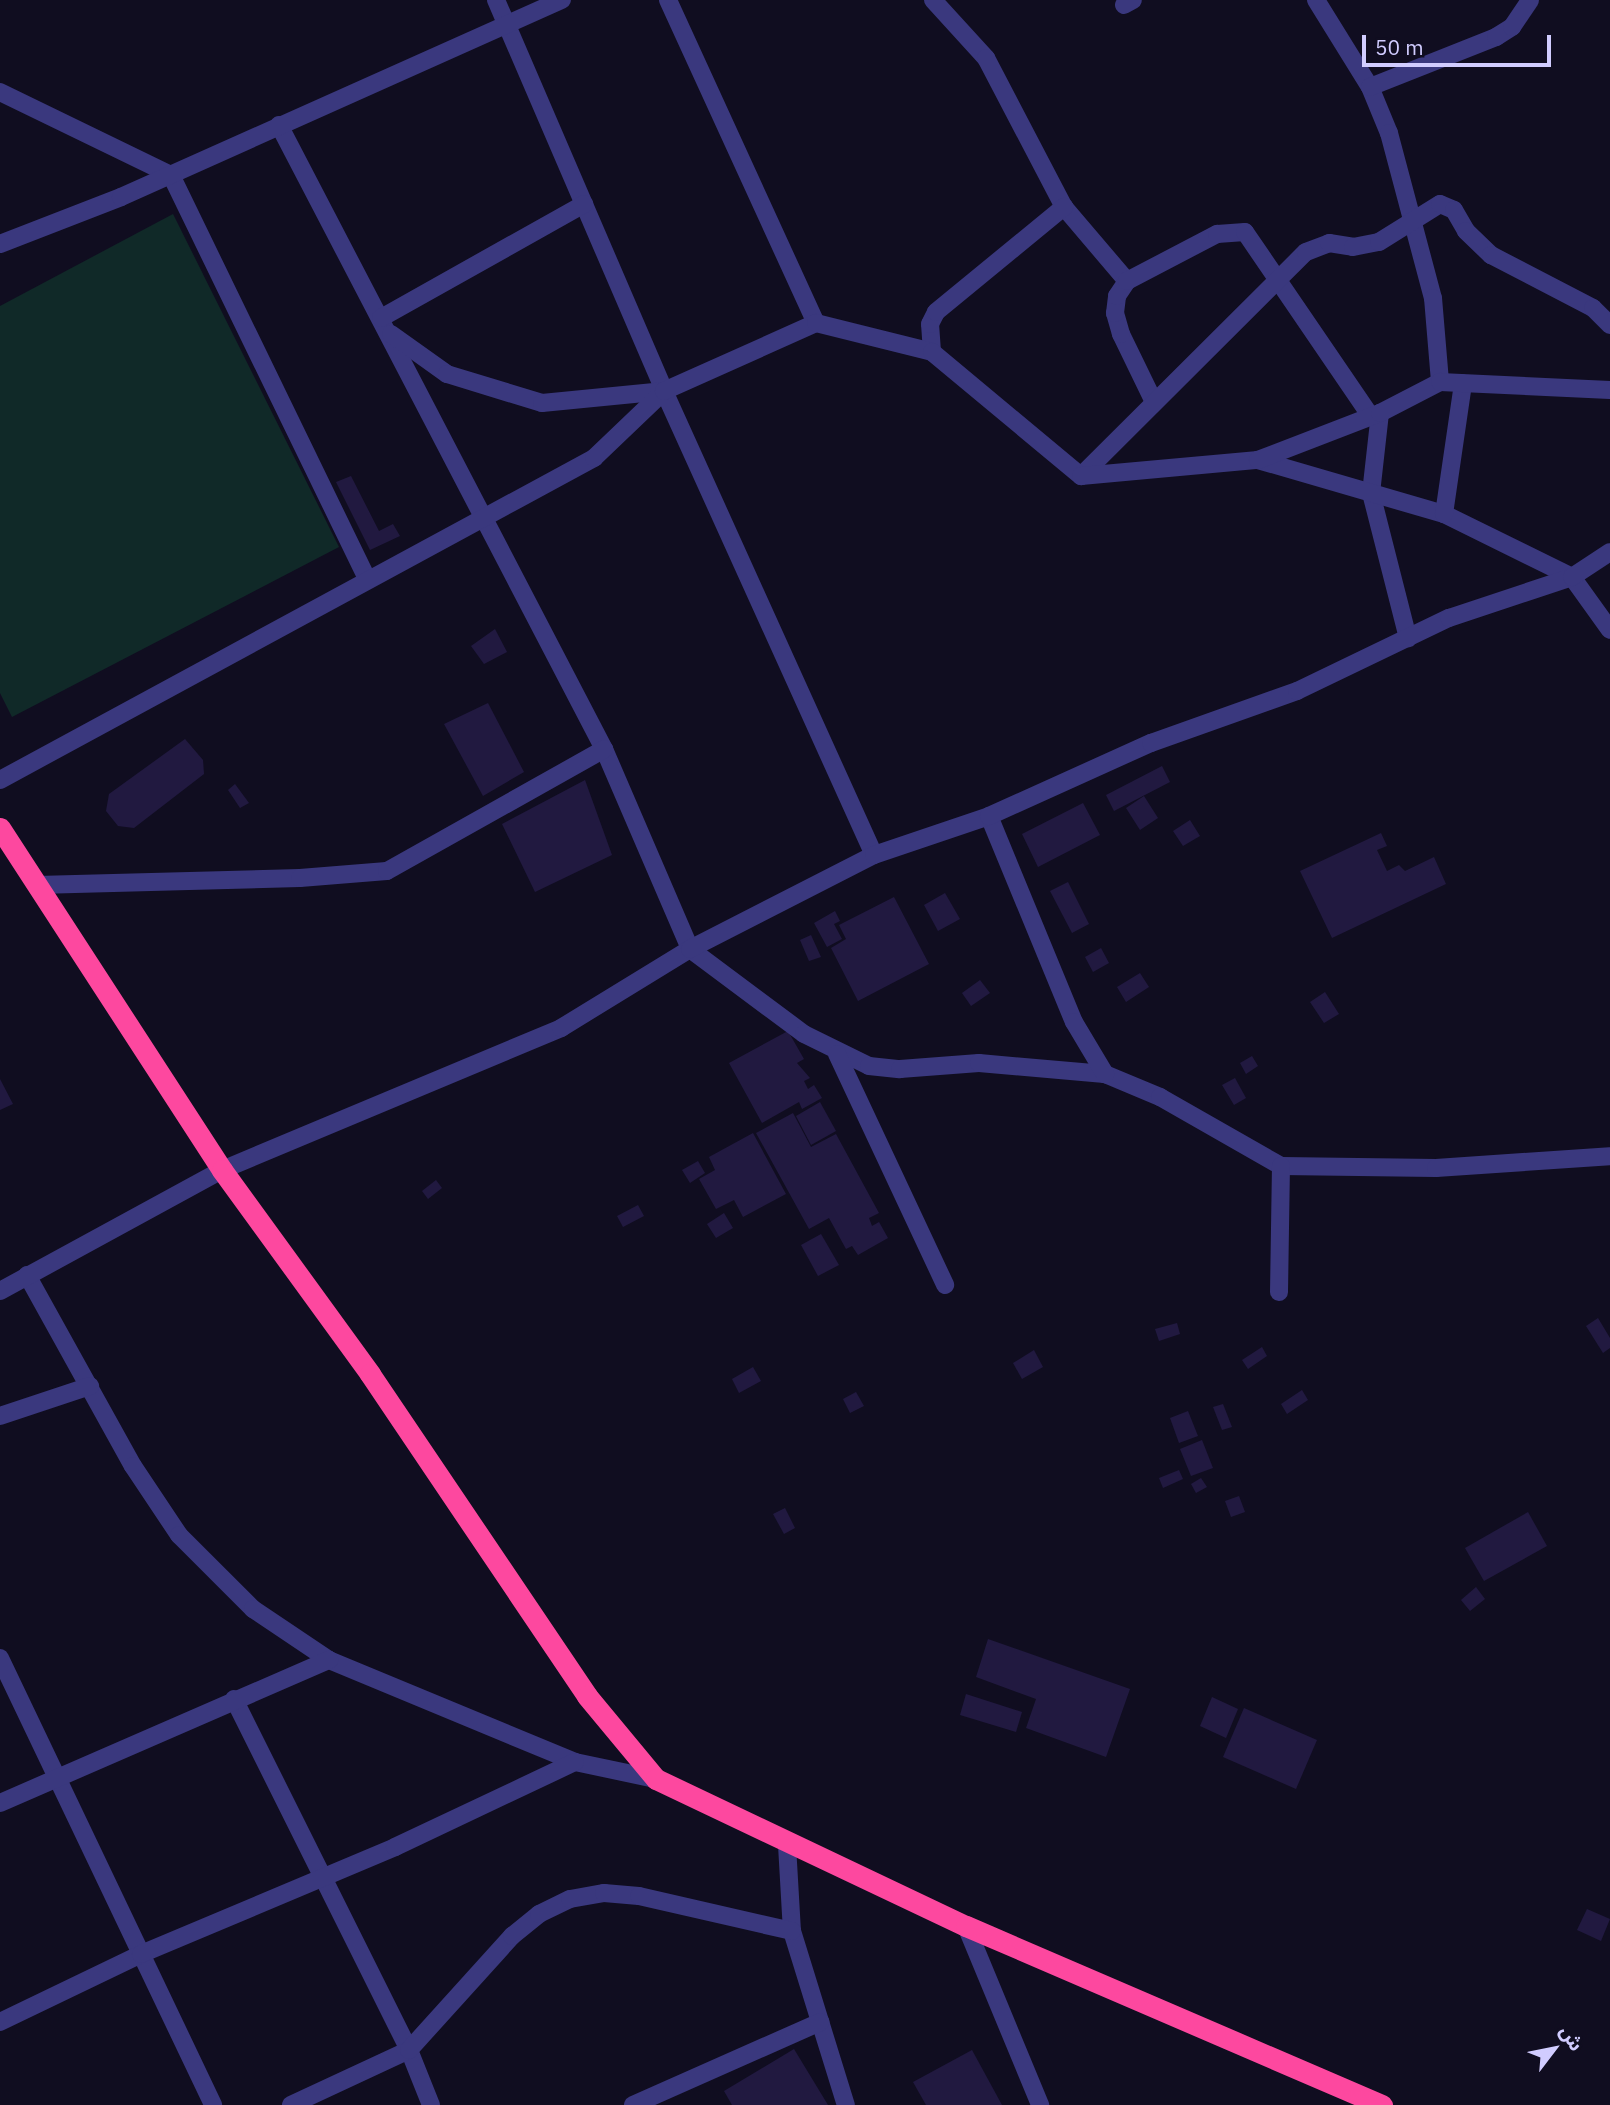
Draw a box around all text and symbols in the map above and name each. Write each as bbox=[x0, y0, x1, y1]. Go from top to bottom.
scale bar bbox=[1365, 21, 1554, 65]
text: 50 m bbox=[1375, 33, 1424, 61]
north arrow bbox=[1519, 2014, 1589, 2084]
text: ش bbox=[1555, 2020, 1589, 2055]

